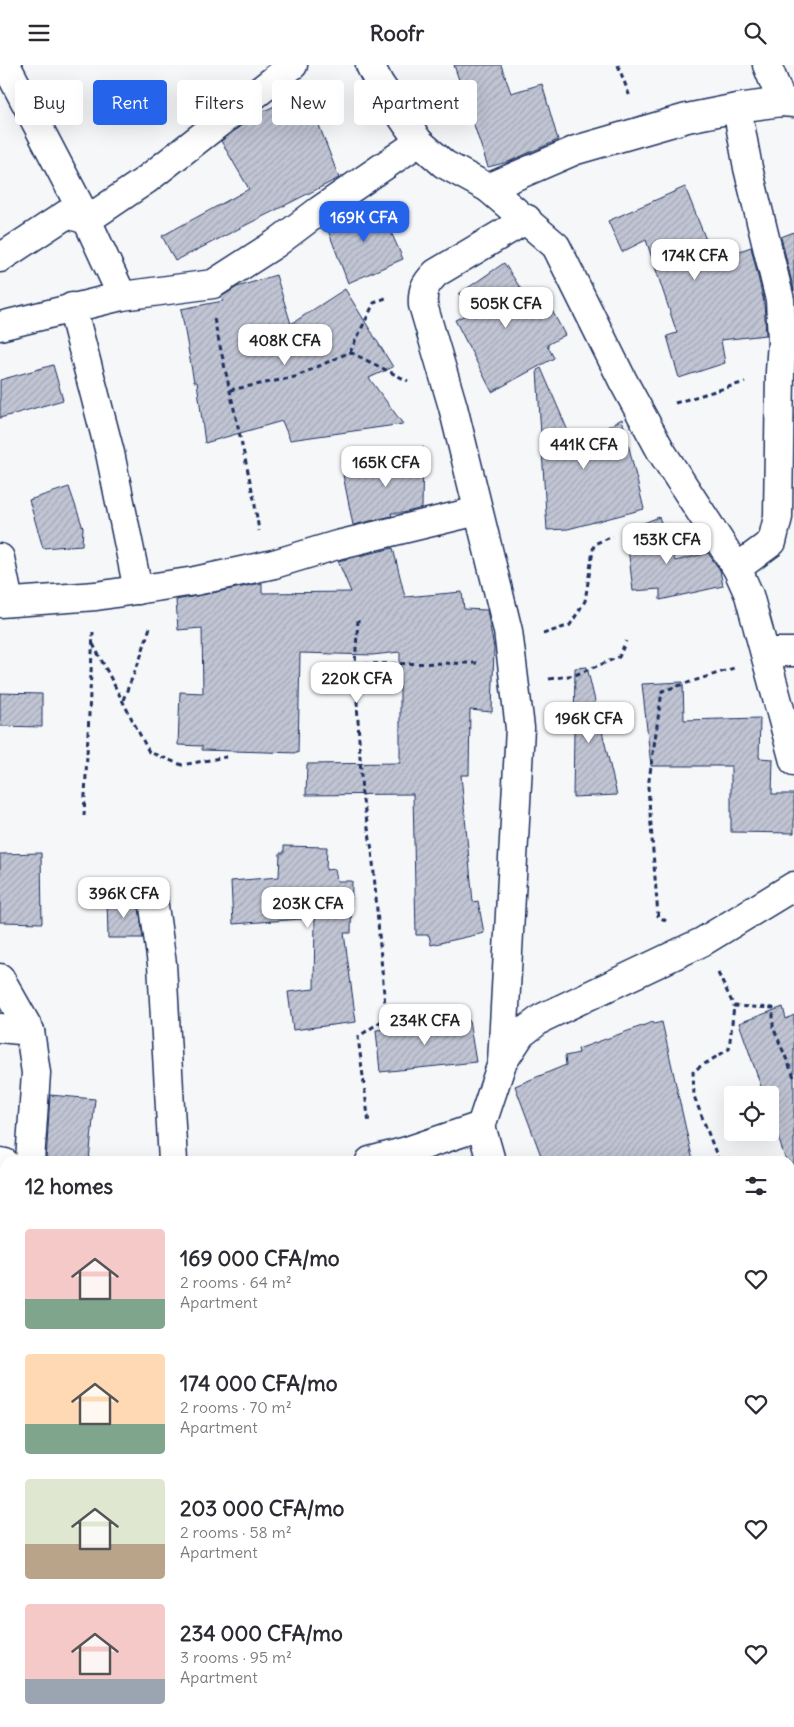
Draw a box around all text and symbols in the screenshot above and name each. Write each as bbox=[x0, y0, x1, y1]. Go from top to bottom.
icon: menu bbox=[25, 19, 53, 47]
text: Roofr bbox=[370, 19, 424, 47]
icon: search bbox=[741, 19, 769, 47]
chip: Buy bbox=[15, 80, 83, 125]
chip: Rent bbox=[93, 80, 167, 125]
chip: Filters bbox=[177, 80, 262, 125]
chip: New bbox=[272, 80, 344, 125]
chip: Apartment bbox=[354, 80, 477, 125]
pin: 169K CFA bbox=[312, 201, 416, 243]
text: 169K CFA bbox=[330, 207, 398, 227]
pin: 174K CFA bbox=[643, 239, 747, 281]
text: 174K CFA bbox=[662, 245, 728, 265]
pin: 505K CFA bbox=[454, 287, 558, 329]
text: 505K CFA bbox=[470, 293, 542, 313]
pin: 408K CFA bbox=[233, 323, 337, 366]
text: 408K CFA bbox=[249, 330, 321, 350]
pin: 441K CFA bbox=[532, 427, 636, 470]
text: 441K CFA bbox=[550, 434, 618, 454]
pin: 165K CFA bbox=[334, 445, 438, 488]
text: 165K CFA bbox=[352, 452, 420, 472]
pin: 153K CFA bbox=[615, 523, 719, 565]
text: 153K CFA bbox=[633, 529, 701, 549]
pin: 220K CFA bbox=[305, 661, 409, 704]
text: 220K CFA bbox=[322, 668, 392, 688]
pin: 196K CFA bbox=[537, 701, 641, 744]
text: 196K CFA bbox=[555, 708, 623, 728]
pin: 396K CFA bbox=[72, 877, 176, 919]
text: 396K CFA bbox=[89, 883, 159, 903]
pin: 203K CFA bbox=[256, 887, 360, 929]
text: 203K CFA bbox=[272, 893, 344, 913]
pin: 234K CFA bbox=[373, 1003, 477, 1046]
text: 234K CFA bbox=[390, 1010, 460, 1030]
map controls bbox=[724, 1086, 779, 1141]
button: locate bbox=[724, 1086, 779, 1141]
icon: filters bbox=[742, 1172, 770, 1200]
text: 12 homes bbox=[25, 1173, 113, 1200]
text: 169 000 CFA/mo bbox=[180, 1245, 340, 1272]
icon: home bbox=[65, 1249, 125, 1309]
icon: heart bbox=[742, 1265, 770, 1293]
text: 2 rooms · 64 m² bbox=[180, 1272, 292, 1292]
text: Apartment bbox=[180, 1292, 258, 1312]
text: 174 000 CFA/mo bbox=[180, 1370, 337, 1397]
icon: home bbox=[65, 1374, 125, 1434]
icon: heart bbox=[742, 1390, 770, 1418]
text: 2 rooms · 70 m² bbox=[180, 1397, 292, 1417]
text: Apartment bbox=[180, 1417, 258, 1437]
text: 203 000 CFA/mo bbox=[180, 1495, 344, 1522]
icon: home bbox=[65, 1499, 125, 1559]
icon: heart bbox=[742, 1515, 770, 1543]
text: 2 rooms · 58 m² bbox=[180, 1522, 292, 1542]
text: Apartment bbox=[180, 1542, 258, 1562]
text: 234 000 CFA/mo bbox=[180, 1620, 343, 1647]
icon: home bbox=[65, 1624, 125, 1684]
icon: heart bbox=[742, 1640, 770, 1668]
text: 3 rooms · 95 m² bbox=[180, 1647, 292, 1667]
text: Apartment bbox=[180, 1667, 258, 1687]

